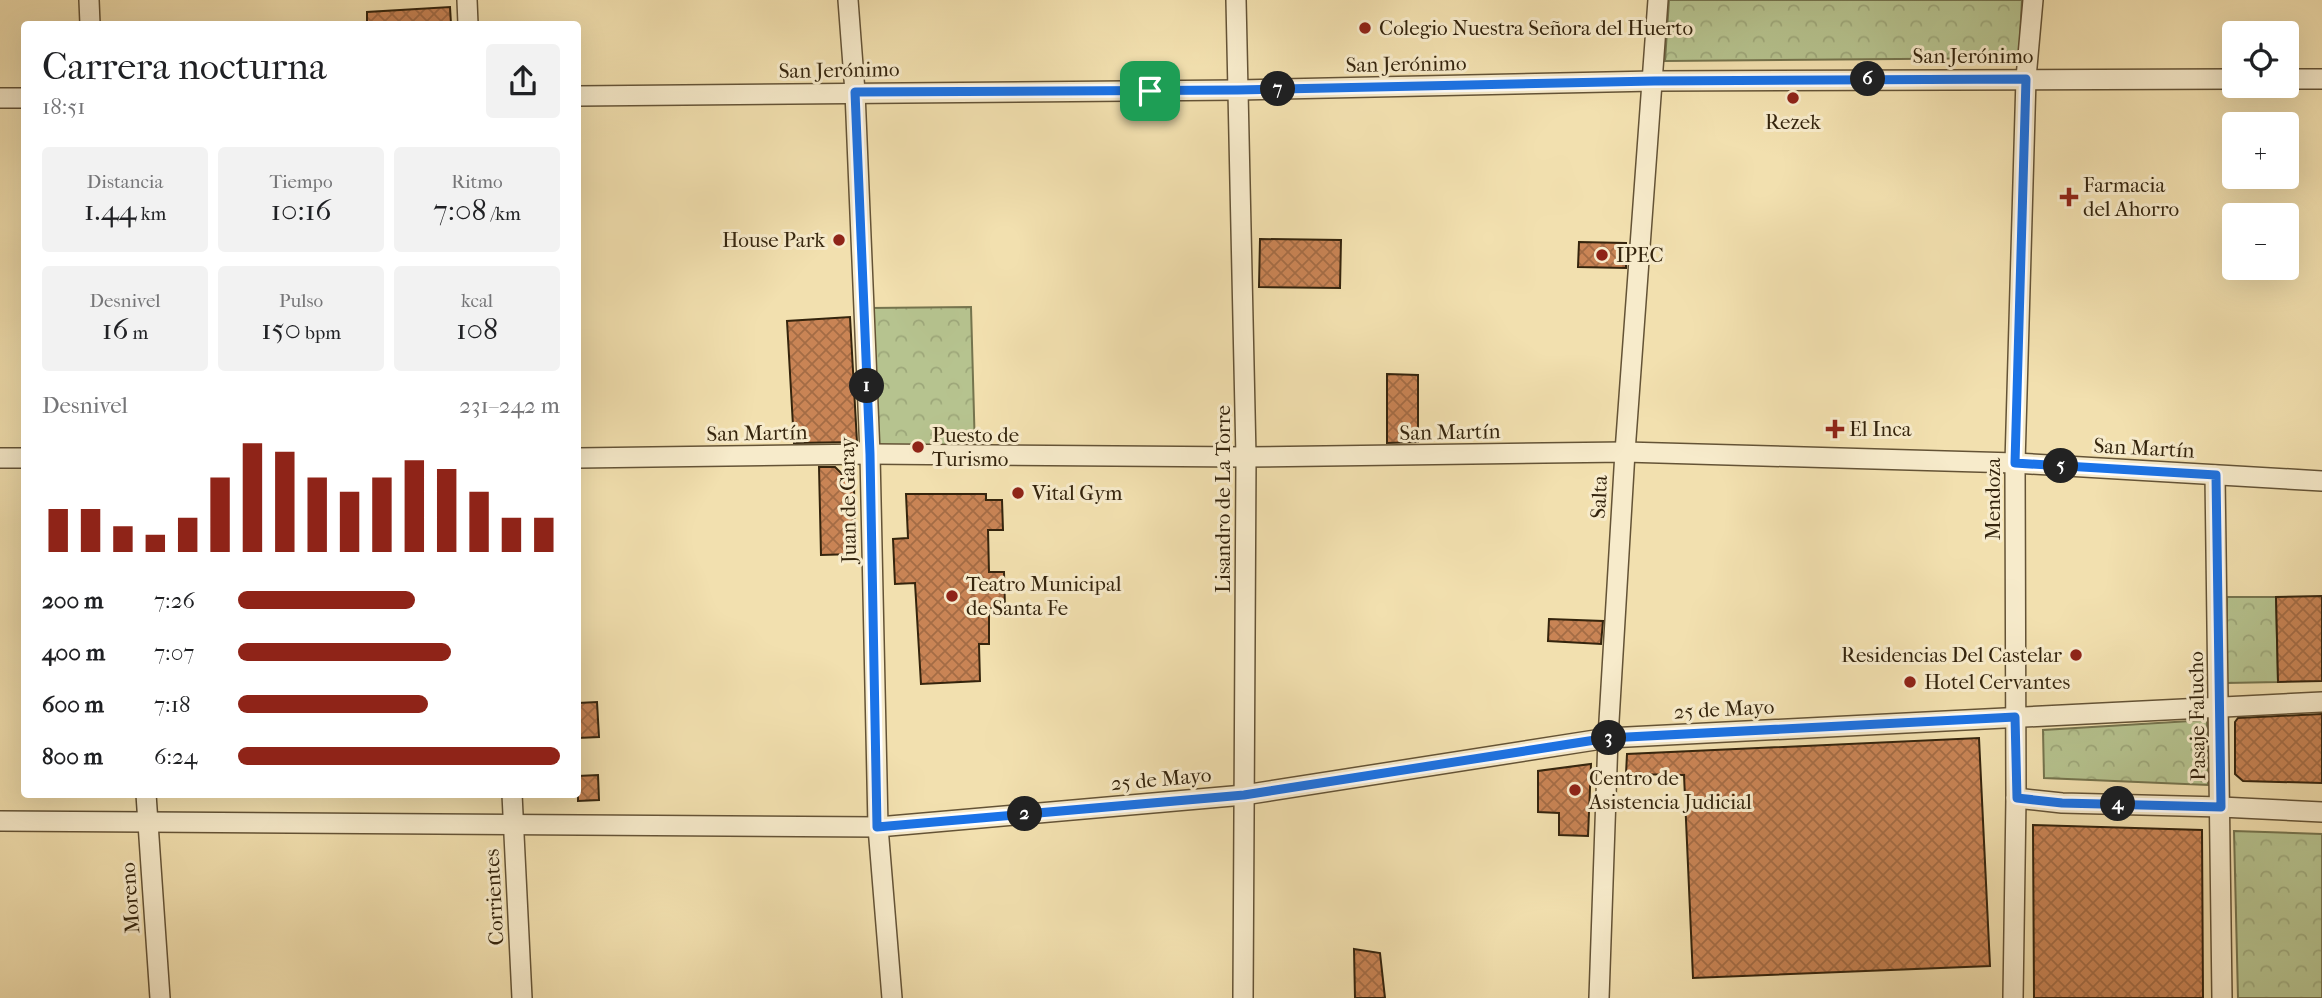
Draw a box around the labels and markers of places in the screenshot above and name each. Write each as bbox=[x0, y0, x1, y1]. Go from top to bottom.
place label: Colegio Nuestra Señora del Huerto bbox=[1379, 16, 1693, 40]
marker: Colegio Nuestra Señora del Huerto bbox=[1357, 20, 1373, 36]
pin bbox=[1120, 61, 1180, 121]
pin: 6 bbox=[1850, 62, 1885, 96]
pin: 7 bbox=[1260, 72, 1296, 106]
marker: Rezek bbox=[1785, 90, 1801, 106]
place label: Rezek bbox=[1765, 110, 1821, 134]
place label: Farmacia del Ahorro bbox=[2083, 173, 2179, 221]
marker: Farmacia del Ahorro bbox=[2061, 189, 2077, 205]
place label: House Park bbox=[722, 228, 825, 252]
marker: House Park bbox=[831, 232, 847, 248]
place label: IPEC bbox=[1616, 243, 1664, 267]
marker: IPEC bbox=[1594, 247, 1610, 263]
pin: 1 bbox=[850, 368, 884, 404]
place label: El Inca bbox=[1849, 417, 1912, 441]
marker: El Inca bbox=[1827, 421, 1843, 437]
place label: Puesto de Turismo bbox=[932, 423, 1019, 471]
marker: Puesto de Turismo bbox=[910, 439, 926, 455]
pin: 5 bbox=[2044, 448, 2078, 484]
place label: Vital Gym bbox=[1031, 481, 1123, 505]
marker: Vital Gym bbox=[1010, 485, 1026, 501]
place label: Teatro Municipal de Santa Fe bbox=[966, 572, 1122, 620]
marker: Teatro Municipal de Santa Fe bbox=[944, 588, 960, 604]
place label: Residencias Del Castelar bbox=[1841, 643, 2062, 667]
marker: Residencias Del Castelar bbox=[2068, 647, 2084, 663]
place label: Hotel Cervantes bbox=[1924, 670, 2070, 694]
marker: Hotel Cervantes bbox=[1902, 674, 1918, 690]
pin: 3 bbox=[1592, 720, 1626, 756]
place label: Centro de Asistencia Judicial bbox=[1588, 766, 1752, 814]
marker: Centro de Asistencia Judicial bbox=[1567, 782, 1583, 798]
pin: 4 bbox=[2100, 786, 2136, 822]
pin: 2 bbox=[1007, 796, 1042, 832]

